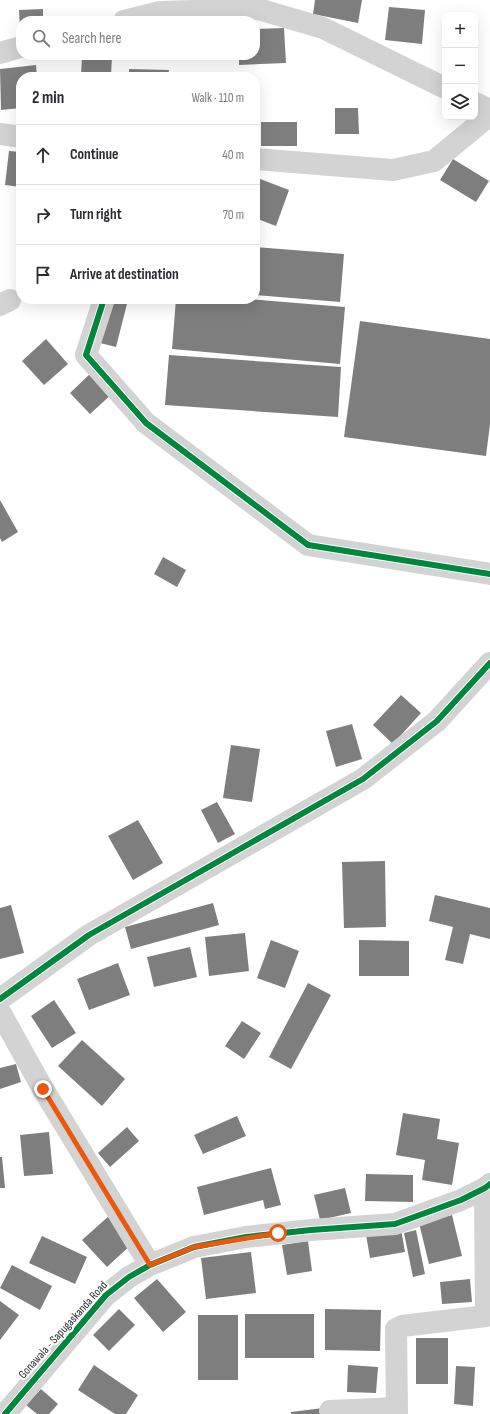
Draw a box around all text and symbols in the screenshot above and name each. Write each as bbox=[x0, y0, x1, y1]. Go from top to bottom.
map controls bbox=[442, 12, 478, 120]
button: + bbox=[442, 12, 478, 48]
search box bbox=[16, 16, 260, 60]
icon: search bbox=[30, 27, 52, 49]
text: Search here bbox=[62, 29, 122, 48]
button: − bbox=[442, 48, 478, 84]
button: layers bbox=[442, 84, 478, 120]
text: 2 min bbox=[32, 88, 64, 108]
text: Walk · 110 m bbox=[191, 90, 244, 106]
icon: ahead bbox=[32, 144, 54, 166]
text: Continue bbox=[70, 145, 119, 164]
text: 40 m bbox=[222, 147, 244, 163]
icon: right bbox=[32, 204, 54, 226]
text: Turn right bbox=[70, 205, 122, 224]
text: 70 m bbox=[223, 207, 244, 223]
icon: arrive bbox=[32, 264, 54, 286]
text: Arrive at destination bbox=[70, 265, 179, 284]
route end bbox=[34, 1080, 52, 1098]
route start bbox=[269, 1224, 287, 1242]
street label: Gonawala - Sapugaskanda Road bbox=[15, 1278, 111, 1382]

